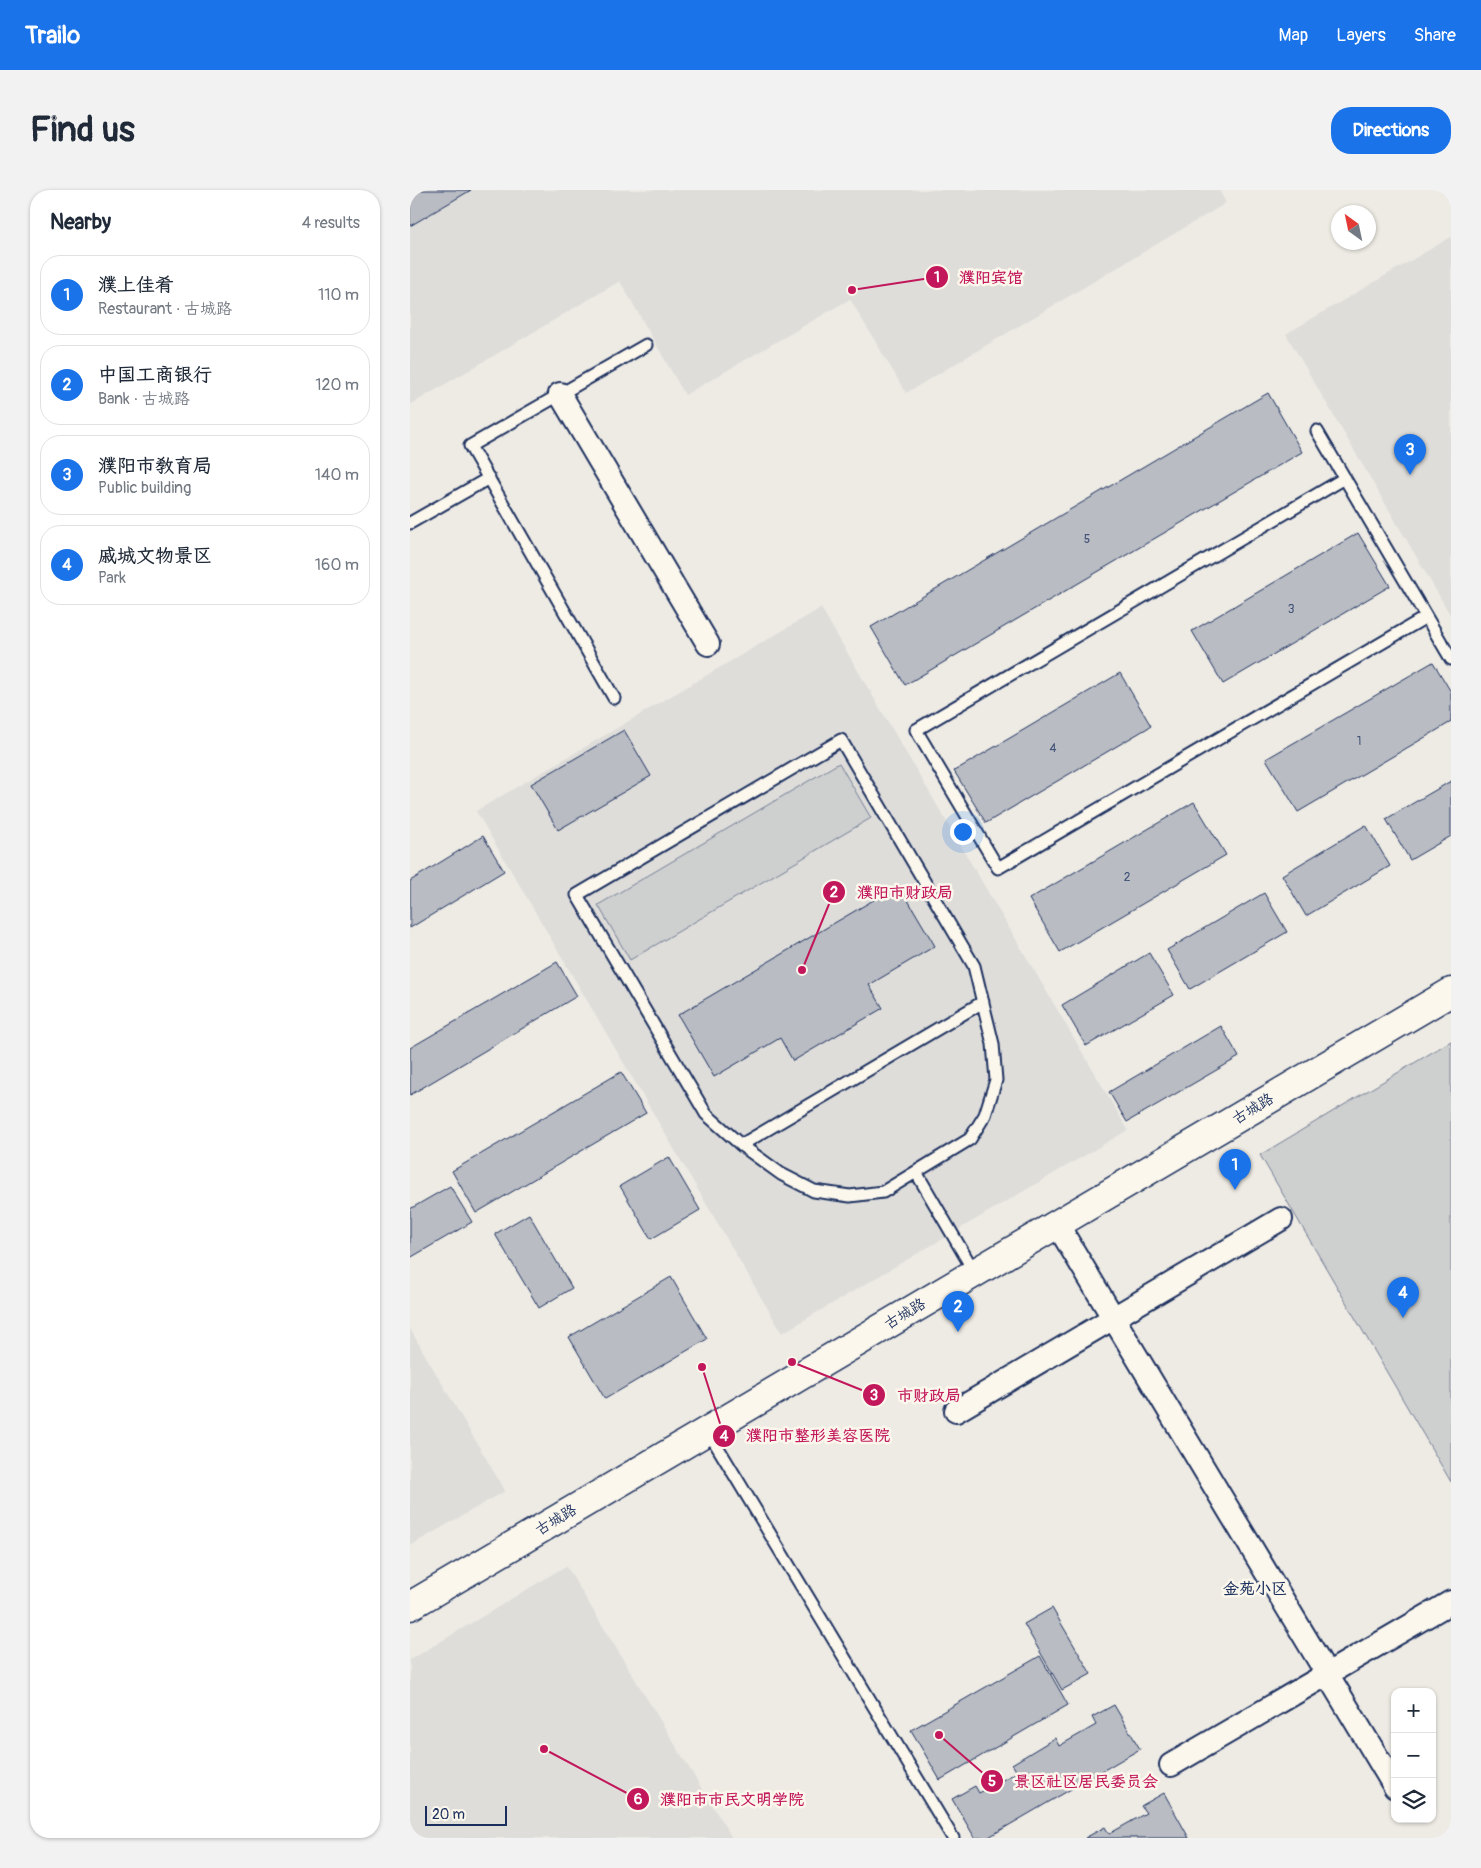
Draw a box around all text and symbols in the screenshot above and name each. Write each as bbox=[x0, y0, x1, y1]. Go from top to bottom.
text: Trailo bbox=[25, 21, 80, 50]
text: Map bbox=[1279, 24, 1308, 47]
text: Layers bbox=[1336, 24, 1386, 47]
text: Share bbox=[1414, 24, 1456, 47]
button: Directions bbox=[1331, 107, 1451, 154]
text: Find us bbox=[30, 108, 135, 152]
north arrow bbox=[1331, 205, 1376, 250]
text: Nearby bbox=[50, 209, 111, 236]
text: 4 results bbox=[302, 213, 360, 233]
callout: 濮阳宾馆 bbox=[924, 262, 1033, 293]
text: 1 bbox=[934, 268, 940, 287]
text: 濮阳宾馆 bbox=[959, 268, 1023, 288]
text: 濮上佳肴 bbox=[98, 273, 174, 297]
text: 1 bbox=[64, 285, 70, 305]
text: 110 m bbox=[318, 285, 359, 305]
text: Restaurant · 古城路 bbox=[98, 299, 232, 319]
text: 中国工商银行 bbox=[98, 363, 212, 387]
text: 2 bbox=[63, 375, 71, 395]
text: 120 m bbox=[315, 375, 359, 395]
text: Bank · 古城路 bbox=[98, 389, 190, 409]
pin: 3 bbox=[1394, 434, 1426, 475]
text: 濮阳市教育局 bbox=[98, 454, 212, 478]
text: 3 bbox=[63, 465, 71, 485]
text: 140 m bbox=[315, 465, 359, 485]
text: Public building bbox=[98, 478, 191, 498]
house number: 5 bbox=[1084, 532, 1090, 547]
text: 戚城文物景区 bbox=[98, 544, 212, 568]
text: 4 bbox=[62, 555, 72, 575]
text: 160 m bbox=[315, 555, 359, 575]
text: Park bbox=[98, 568, 126, 588]
house number: 3 bbox=[1288, 602, 1295, 617]
house number: 1 bbox=[1357, 734, 1361, 749]
house number: 4 bbox=[1050, 741, 1057, 756]
your location bbox=[950, 819, 976, 845]
house number: 2 bbox=[1124, 870, 1131, 885]
callout: 濮阳市财政局 bbox=[822, 877, 963, 908]
text: 2 bbox=[830, 883, 838, 902]
text: 濮阳市财政局 bbox=[857, 883, 953, 903]
street label: 古城路 bbox=[1229, 1089, 1277, 1129]
pin: 1 bbox=[1219, 1149, 1251, 1190]
pin: 4 bbox=[1387, 1277, 1419, 1318]
pin: 2 bbox=[942, 1291, 974, 1332]
street label: 古城路 bbox=[881, 1294, 929, 1334]
callout: 市财政局 bbox=[862, 1380, 971, 1411]
text: 3 bbox=[870, 1386, 878, 1405]
text: 市财政局 bbox=[897, 1386, 961, 1406]
callout: 濮阳市整形美容医院 bbox=[711, 1420, 900, 1451]
text: 濮阳市整形美容医院 bbox=[746, 1426, 890, 1446]
text: 4 bbox=[720, 1427, 729, 1446]
street label: 古城路 bbox=[532, 1500, 580, 1540]
district label: 金苑小区 bbox=[1223, 1579, 1287, 1599]
map controls bbox=[1391, 1688, 1436, 1823]
button: + bbox=[1391, 1688, 1436, 1733]
button: − bbox=[1391, 1733, 1436, 1778]
callout: 景区社区居民委员会 bbox=[979, 1766, 1168, 1797]
text: 5 bbox=[988, 1772, 996, 1791]
text: 景区社区居民委员会 bbox=[1014, 1772, 1158, 1792]
button: layers bbox=[1391, 1778, 1436, 1823]
callout: 濮阳市市民文明学院 bbox=[625, 1784, 814, 1815]
text: 6 bbox=[634, 1790, 643, 1809]
text: 濮阳市市民文明学院 bbox=[660, 1790, 804, 1810]
scale bar bbox=[425, 1803, 508, 1826]
text: 20 m bbox=[432, 1806, 465, 1823]

